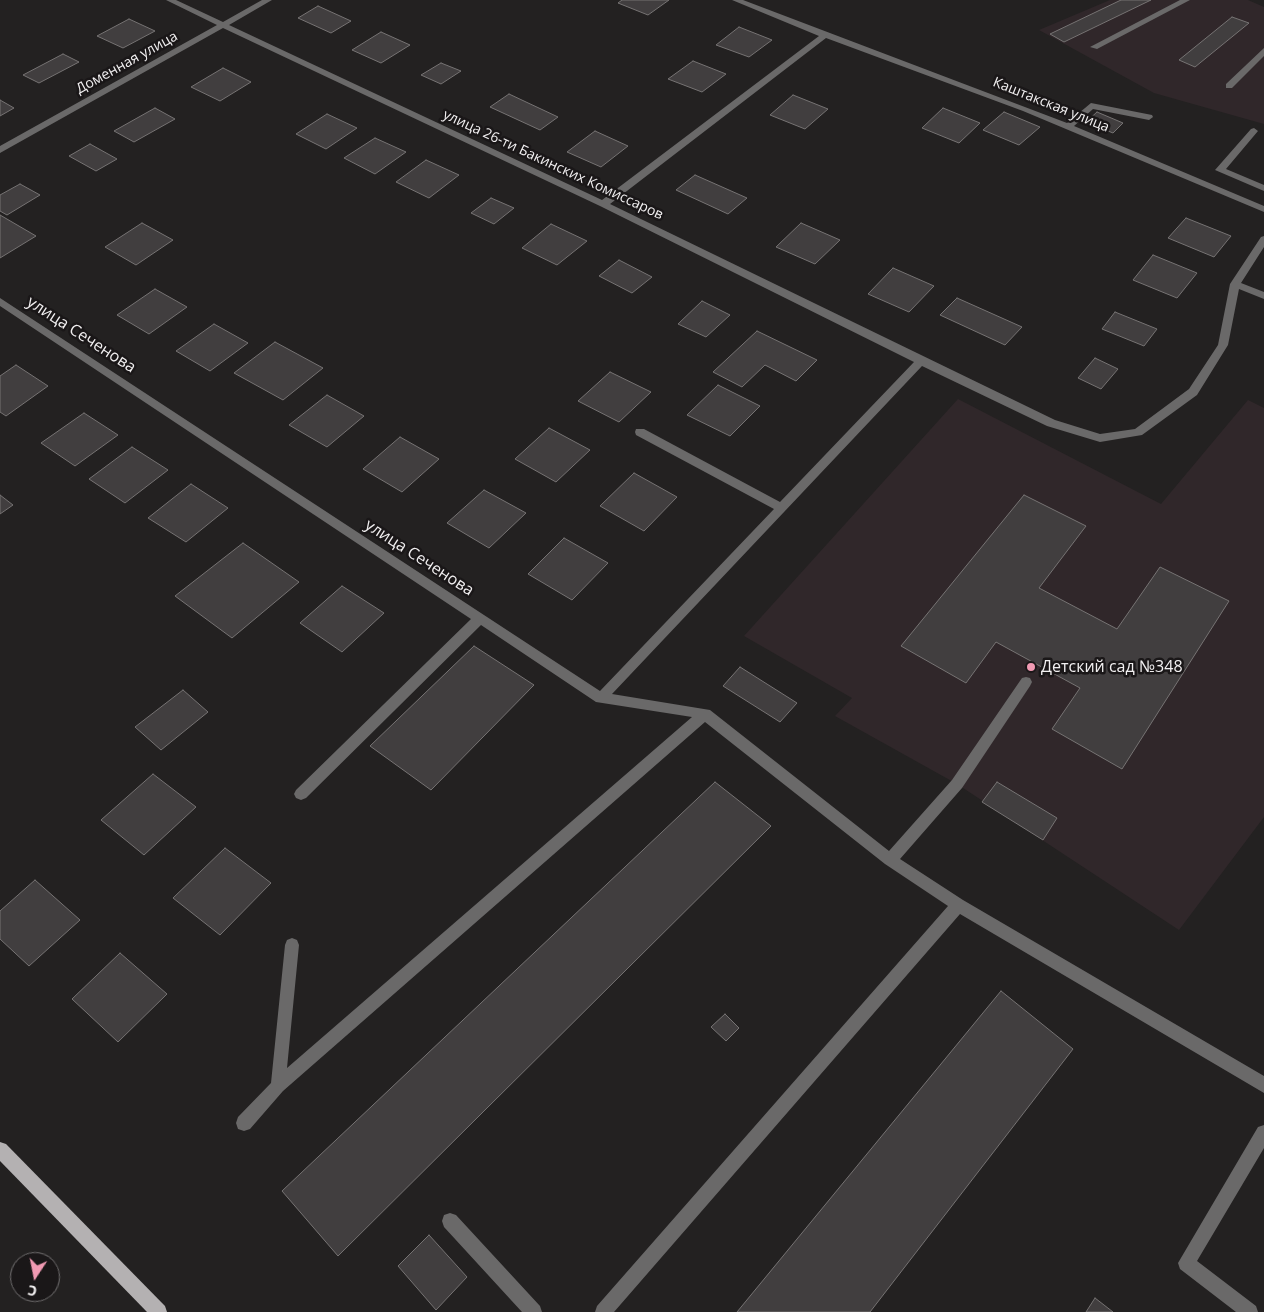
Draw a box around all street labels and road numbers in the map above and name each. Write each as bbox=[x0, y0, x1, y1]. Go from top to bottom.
street label: Доменная улица bbox=[73, 28, 181, 98]
street label: Каштакская улица bbox=[990, 74, 1112, 136]
street label: улица 26-ти Бакинских Комиссаров bbox=[440, 106, 666, 224]
street label: улица Сеченова bbox=[23, 293, 139, 377]
street label: улица Сеченова bbox=[361, 516, 477, 600]

